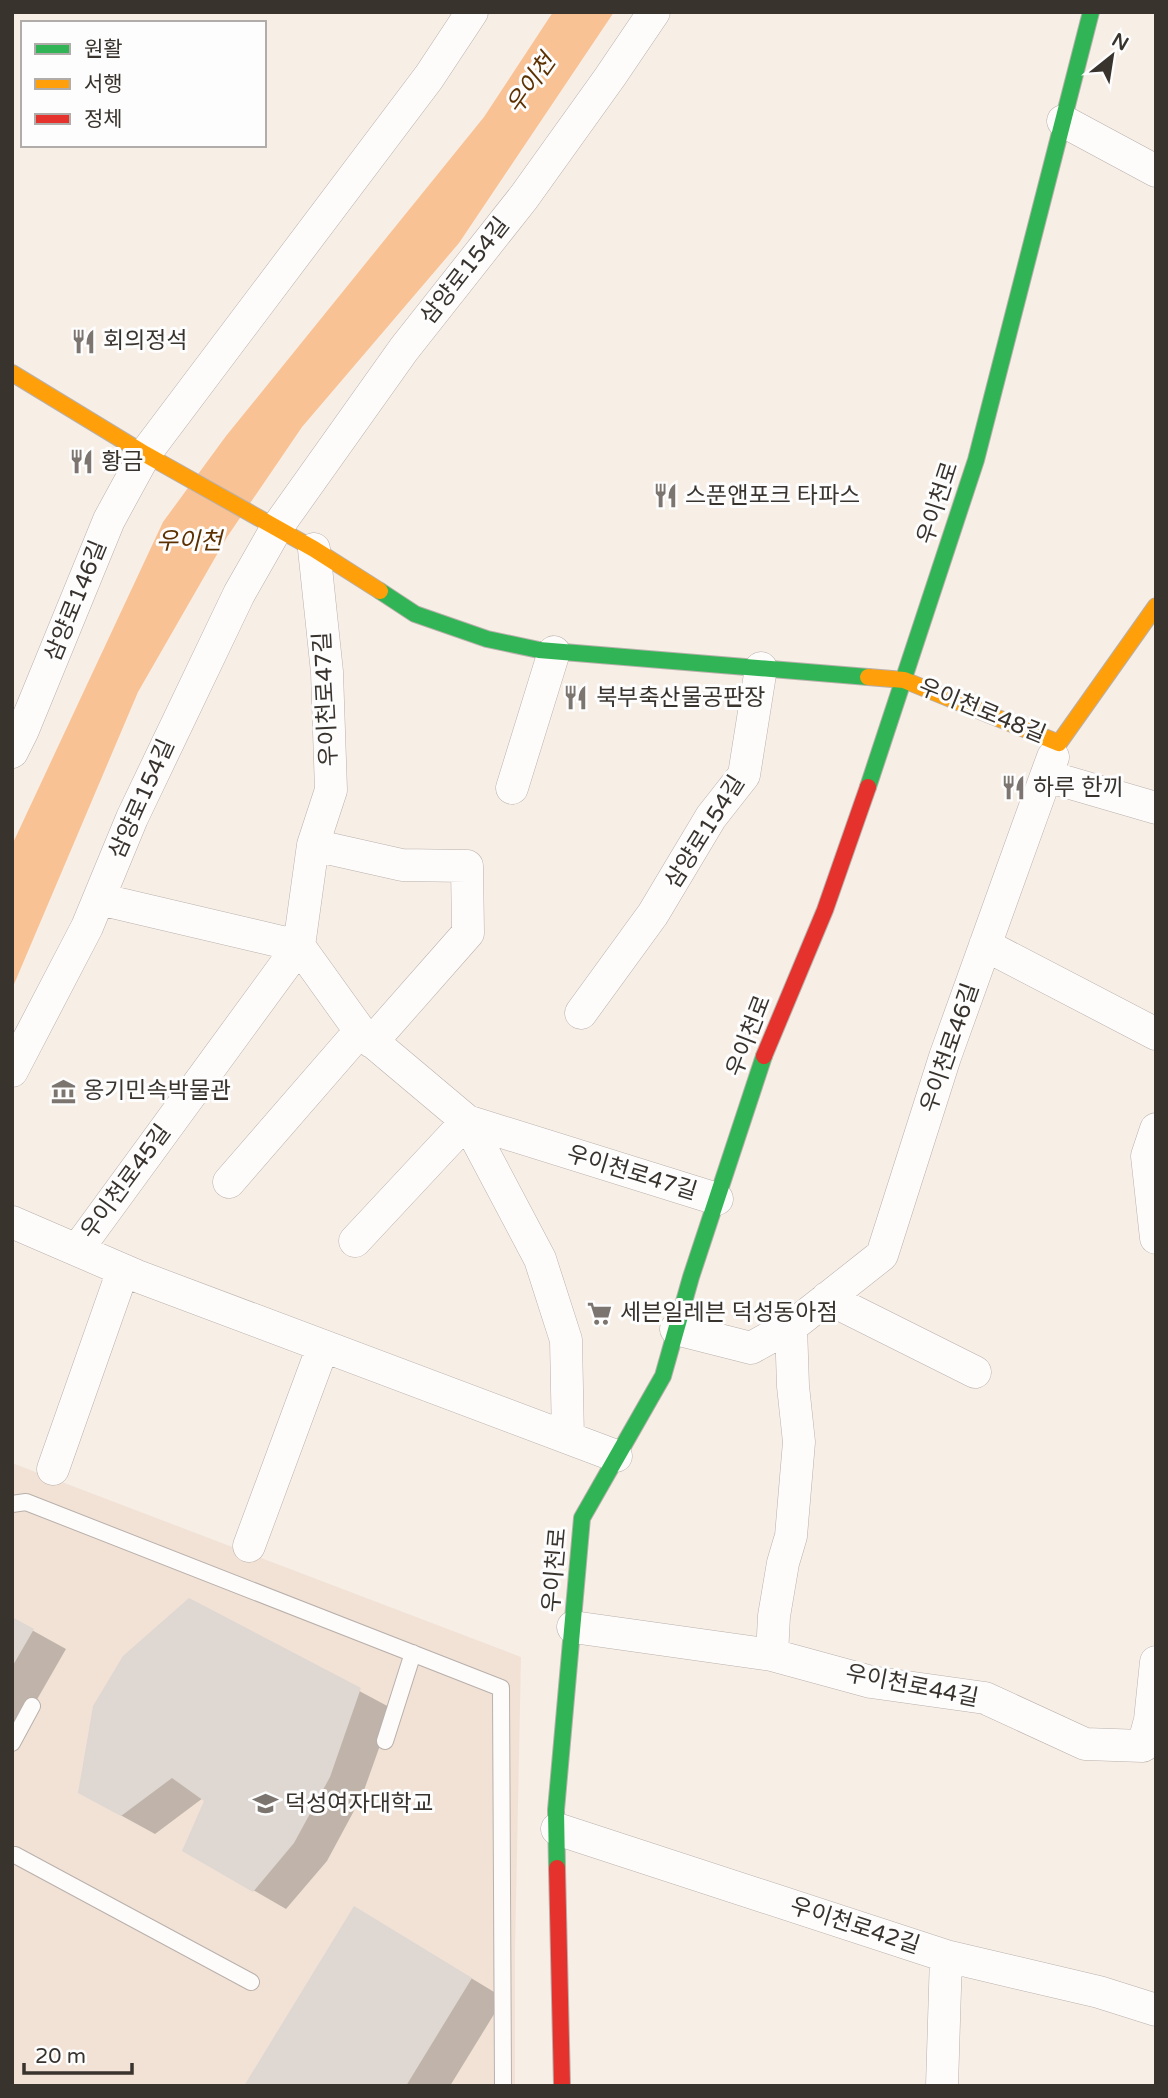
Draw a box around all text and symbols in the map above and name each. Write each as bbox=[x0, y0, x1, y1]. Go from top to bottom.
legend bbox=[21, 21, 266, 147]
north arrow bbox=[1077, 21, 1147, 91]
text: N bbox=[1108, 29, 1132, 55]
text: 원활 bbox=[84, 37, 123, 62]
water label: 우이천 bbox=[500, 46, 564, 119]
text: 서행 bbox=[84, 72, 123, 97]
text: 정체 bbox=[84, 107, 123, 132]
street label: 삼양로154길 bbox=[415, 212, 515, 330]
restaurant icon: 회의정석 bbox=[69, 327, 97, 355]
place label: 회의정석 bbox=[103, 327, 188, 355]
restaurant icon: 황금 bbox=[67, 448, 95, 476]
place label: 황금 bbox=[101, 448, 143, 476]
street label: 우이천로 bbox=[912, 458, 964, 548]
restaurant icon: 스푼앤포크 타파스 bbox=[651, 482, 679, 510]
place label: 스푼앤포크 타파스 bbox=[685, 482, 860, 510]
water label: 우이천 bbox=[156, 527, 225, 556]
street label: 삼양로146길 bbox=[39, 536, 113, 666]
street label: 우이천로47길 bbox=[308, 631, 344, 767]
street label: 우이천로48길 bbox=[914, 673, 1050, 749]
restaurant icon: 북부축산물공판장 bbox=[562, 684, 590, 712]
place label: 북부축산물공판장 bbox=[596, 684, 765, 712]
street label: 삼양로154길 bbox=[103, 735, 181, 863]
street label: 삼양로154길 bbox=[659, 770, 751, 894]
restaurant icon: 하루 한끼 bbox=[999, 774, 1027, 802]
place label: 하루 한끼 bbox=[1033, 774, 1124, 802]
street label: 우이천로46길 bbox=[915, 980, 985, 1116]
street label: 우이천로 bbox=[721, 991, 777, 1081]
museum icon: 옹기민속박물관 bbox=[49, 1077, 77, 1105]
place label: 옹기민속박물관 bbox=[83, 1077, 231, 1105]
street label: 우이천로45길 bbox=[75, 1119, 177, 1245]
street label: 우이천로47길 bbox=[563, 1140, 701, 1206]
supermarket icon: 세븐일레븐 덕성동아점 bbox=[586, 1299, 614, 1327]
place label: 세븐일레븐 덕성동아점 bbox=[620, 1299, 838, 1327]
street label: 우이천로 bbox=[537, 1527, 573, 1613]
street label: 우이천로44길 bbox=[843, 1659, 981, 1713]
school or university icon: 덕성여자대학교 bbox=[251, 1790, 279, 1818]
place label: 덕성여자대학교 bbox=[285, 1790, 433, 1818]
street label: 우이천로42길 bbox=[787, 1892, 923, 1960]
scale bar bbox=[24, 2032, 133, 2076]
text: 20 m bbox=[35, 2044, 86, 2069]

